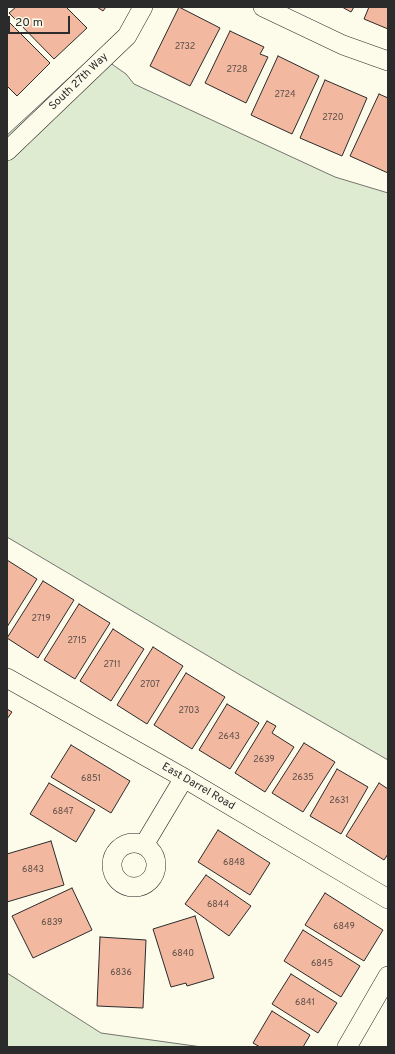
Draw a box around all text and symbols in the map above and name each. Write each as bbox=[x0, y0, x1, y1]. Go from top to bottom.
scale bar bbox=[10, 8, 72, 34]
text: 20 m bbox=[15, 15, 43, 31]
house number: 2732 bbox=[175, 42, 195, 52]
street label: South 27th Way bbox=[47, 51, 111, 113]
house number: 2728 bbox=[227, 65, 247, 75]
house number: 2724 bbox=[275, 90, 295, 100]
house number: 2720 bbox=[322, 113, 344, 123]
house number: 2719 bbox=[31, 614, 51, 624]
house number: 2715 bbox=[67, 636, 87, 646]
house number: 2711 bbox=[104, 660, 120, 670]
house number: 2707 bbox=[140, 680, 160, 690]
house number: 2703 bbox=[178, 706, 200, 716]
house number: 2643 bbox=[218, 732, 240, 742]
house number: 2639 bbox=[253, 755, 275, 765]
street label: East Darrel Road bbox=[159, 761, 237, 813]
house number: 2635 bbox=[292, 773, 314, 783]
house number: 6851 bbox=[81, 774, 101, 784]
house number: 2631 bbox=[329, 796, 349, 806]
house number: 6847 bbox=[52, 807, 74, 817]
house number: 6848 bbox=[223, 858, 245, 868]
house number: 6843 bbox=[22, 865, 44, 875]
house number: 6844 bbox=[207, 900, 229, 910]
house number: 6839 bbox=[41, 918, 63, 928]
house number: 6849 bbox=[333, 922, 355, 932]
house number: 6840 bbox=[172, 949, 194, 959]
house number: 6845 bbox=[311, 959, 333, 969]
house number: 6836 bbox=[110, 968, 132, 978]
house number: 6841 bbox=[295, 998, 315, 1008]

